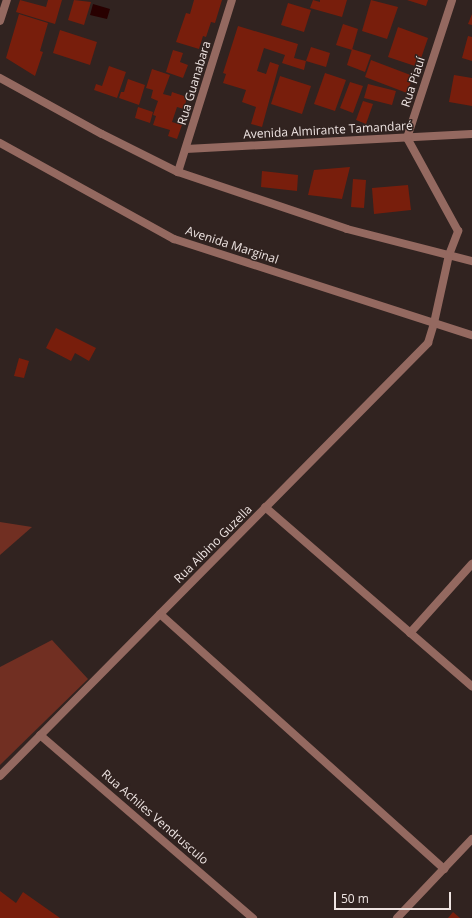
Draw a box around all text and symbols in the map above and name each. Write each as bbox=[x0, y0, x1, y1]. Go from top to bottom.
street label: Rua Guanabara bbox=[174, 39, 214, 127]
street label: Rua Piauí bbox=[398, 55, 428, 109]
street label: Avenida Almirante Tamandaré bbox=[243, 118, 413, 142]
street label: Avenida Marginal bbox=[184, 223, 280, 267]
street label: Rua Albino Guzella bbox=[171, 502, 255, 586]
street label: Rua Achiles Vendrusculo bbox=[99, 767, 211, 867]
scale bar bbox=[336, 884, 453, 910]
text: 50 m bbox=[341, 890, 369, 907]

